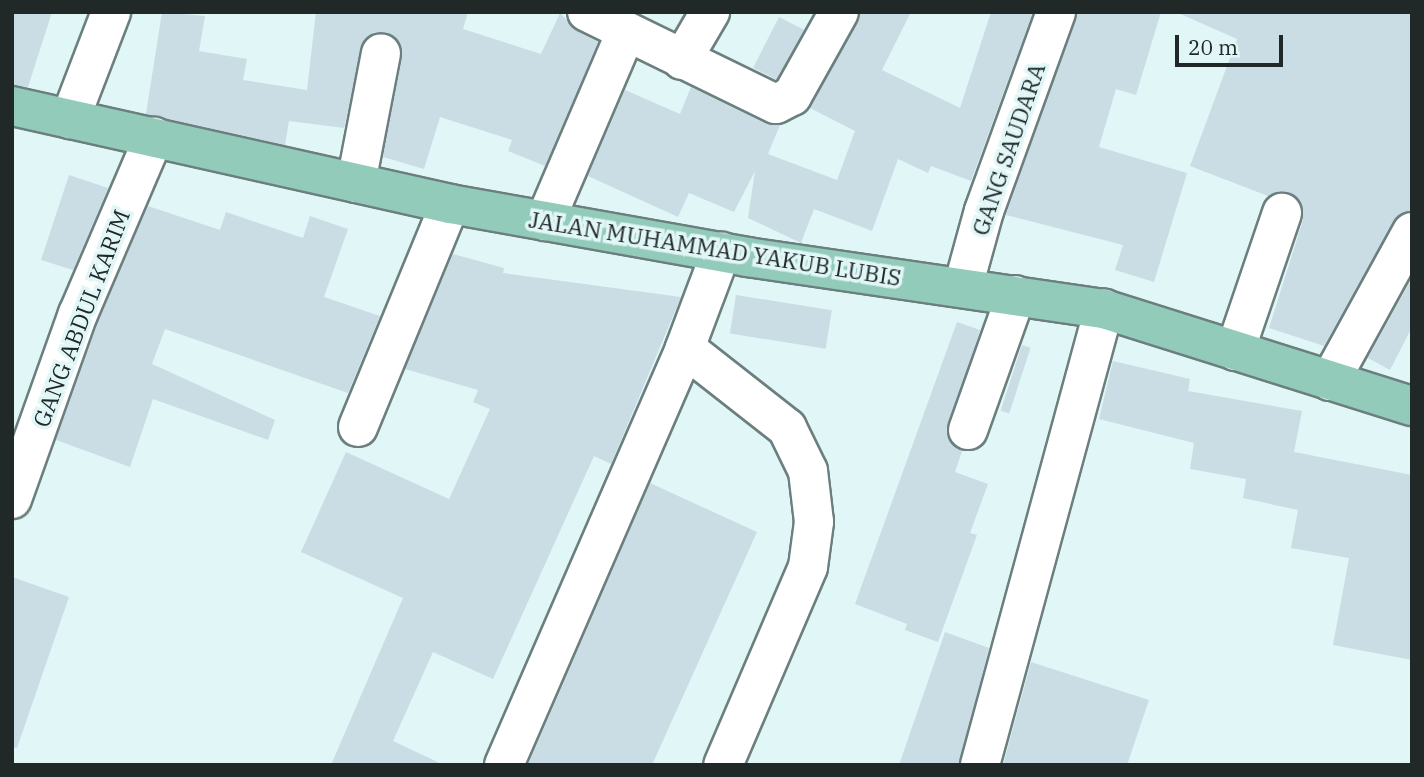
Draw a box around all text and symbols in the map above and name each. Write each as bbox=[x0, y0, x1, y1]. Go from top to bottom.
scale bar bbox=[1179, 21, 1288, 65]
text: 20 m bbox=[1188, 33, 1238, 61]
street label: GANG SAUDARA bbox=[966, 59, 1050, 239]
street label: GANG ABDUL KARIM bbox=[27, 205, 135, 431]
street label: JALAN MUHAMMAD YAKUB LUBIS bbox=[527, 205, 903, 291]

